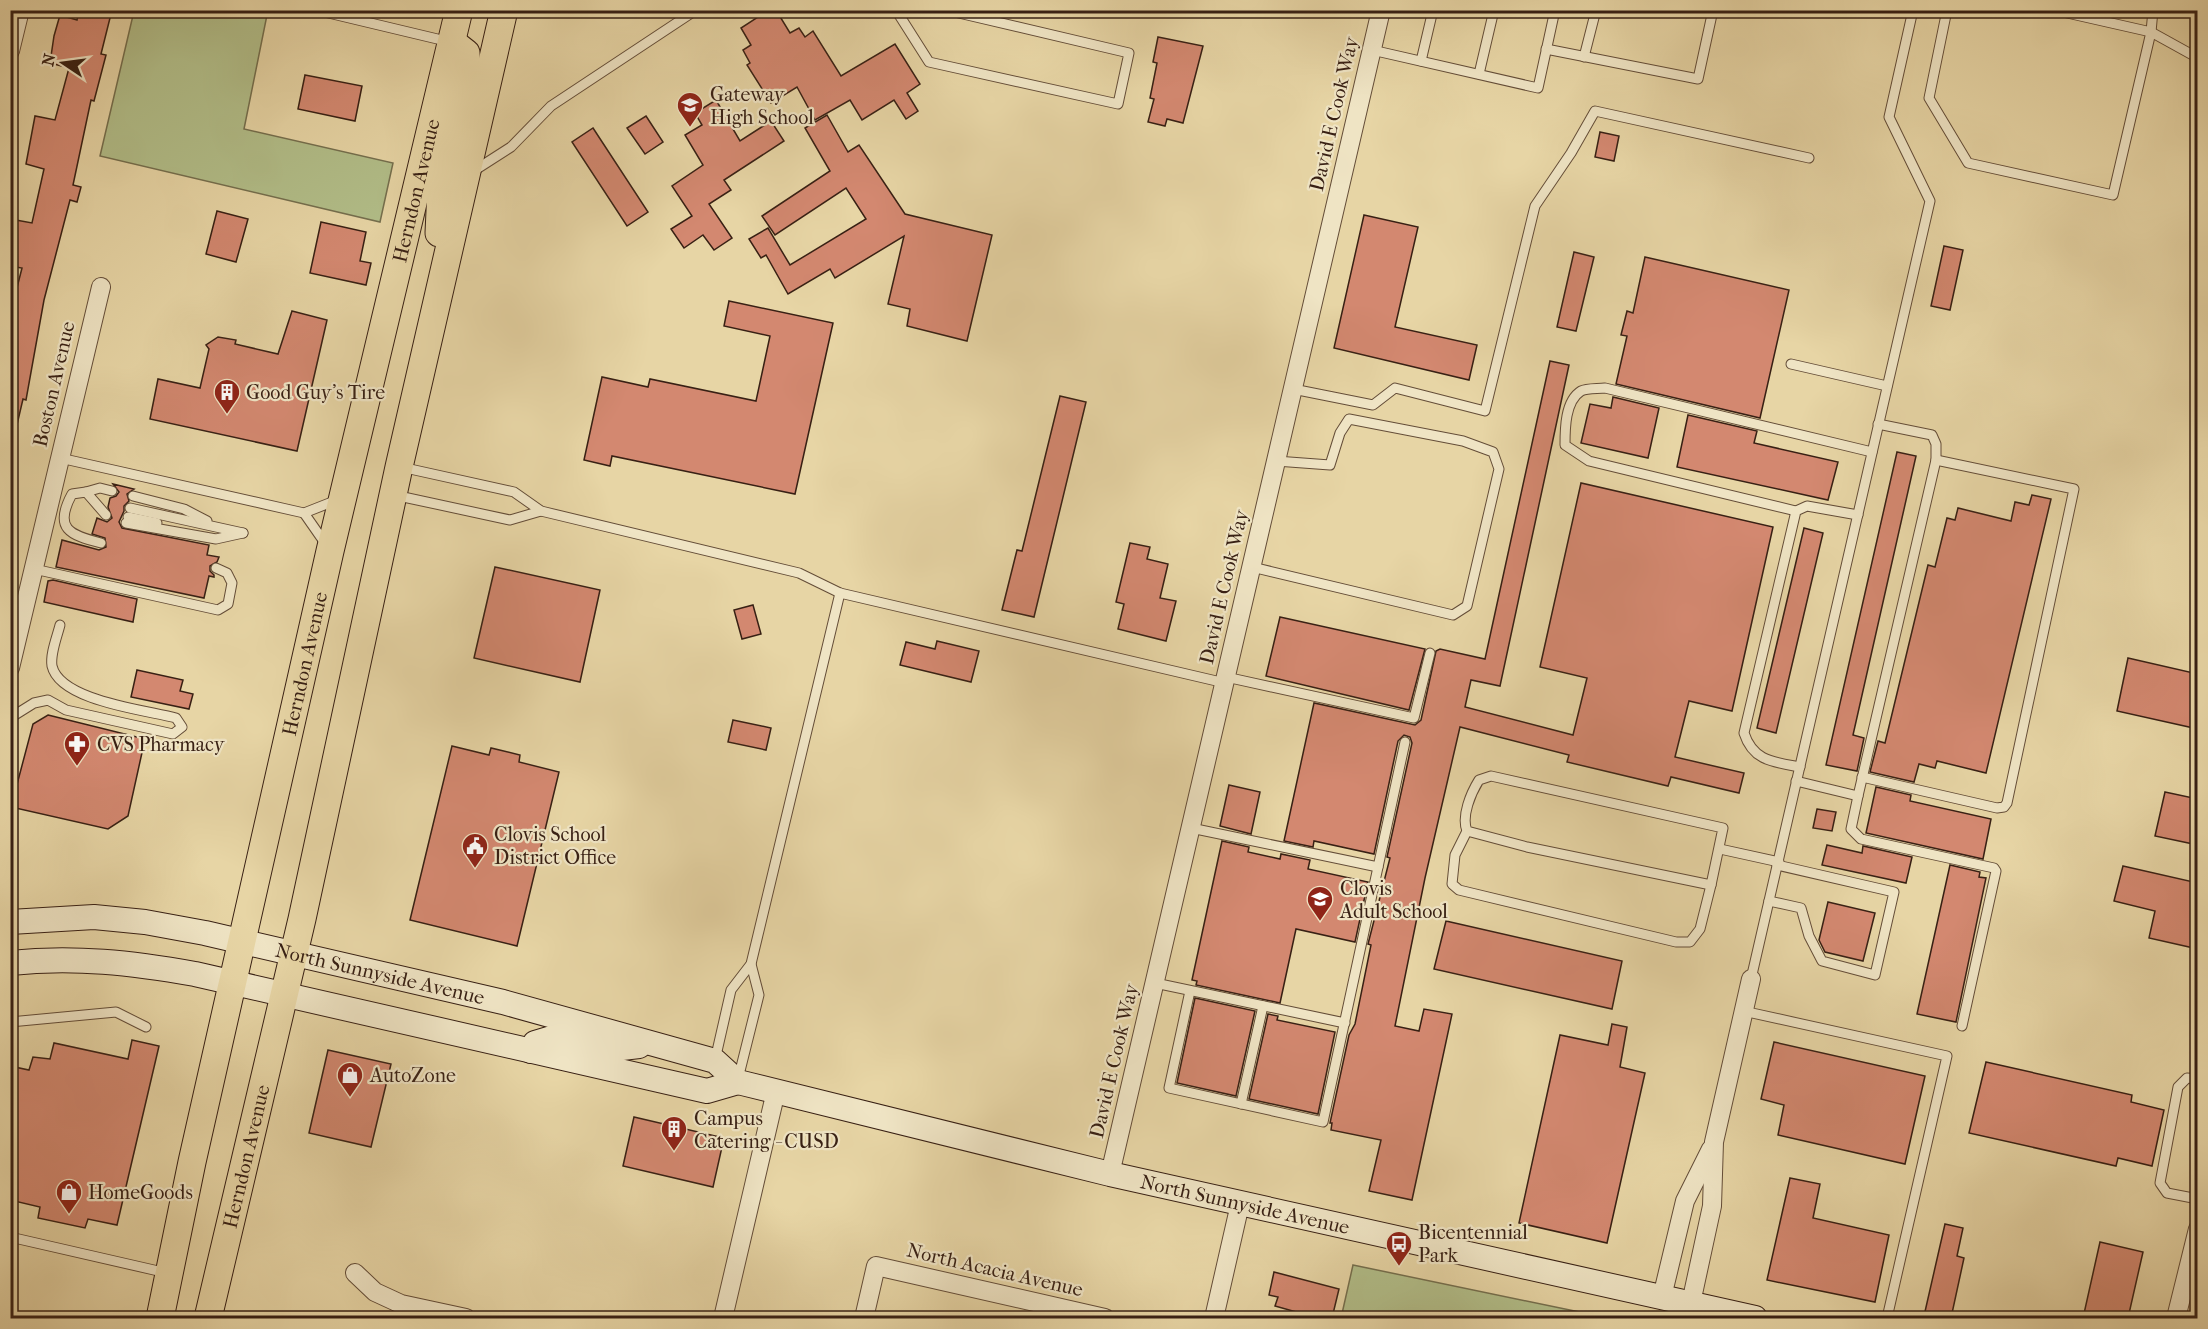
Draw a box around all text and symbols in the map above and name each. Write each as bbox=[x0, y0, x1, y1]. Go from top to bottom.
north arrow bbox=[33, 33, 93, 93]
street label: David E Cook Way bbox=[1305, 33, 1363, 193]
text: N bbox=[38, 51, 60, 68]
place label: Gateway High School bbox=[710, 83, 814, 129]
school or university icon: Gateway High School bbox=[675, 90, 705, 128]
street label: Herndon Avenue bbox=[388, 117, 444, 265]
street label: Boston Avenue bbox=[28, 319, 80, 449]
building icon: Good Guy's Tire bbox=[212, 377, 242, 415]
place label: Good Guy's Tire bbox=[246, 381, 385, 404]
street label: David E Cook Way bbox=[1195, 506, 1253, 666]
street label: Herndon Avenue bbox=[277, 590, 332, 738]
pharmacy icon: CVS Pharmacy bbox=[62, 729, 92, 767]
place label: CVS Pharmacy bbox=[97, 733, 226, 756]
place label: Clovis School District Office bbox=[494, 823, 616, 869]
public building icon: Clovis School District Office bbox=[460, 831, 490, 869]
place label: Clovis Adult School bbox=[1339, 877, 1448, 923]
school or university icon: Clovis Adult School bbox=[1305, 884, 1335, 922]
street label: North Sunnyside Avenue bbox=[273, 938, 487, 1009]
street label: David E Cook Way bbox=[1085, 980, 1143, 1140]
shop icon: AutoZone bbox=[335, 1060, 365, 1098]
place label: AutoZone bbox=[369, 1064, 456, 1087]
street label: Herndon Avenue bbox=[218, 1082, 274, 1231]
place label: Campus Catering - CUSD bbox=[694, 1107, 839, 1153]
building icon: Campus Catering - CUSD bbox=[659, 1114, 689, 1152]
street label: North Sunnyside Avenue bbox=[1138, 1170, 1352, 1239]
shop icon: HomeGoods bbox=[54, 1177, 84, 1215]
place label: HomeGoods bbox=[88, 1181, 193, 1204]
place label: Bicentennial Park bbox=[1418, 1221, 1528, 1267]
bus stop icon: Bicentennial Park bbox=[1384, 1229, 1414, 1267]
street label: North Acacia Avenue bbox=[905, 1239, 1085, 1301]

